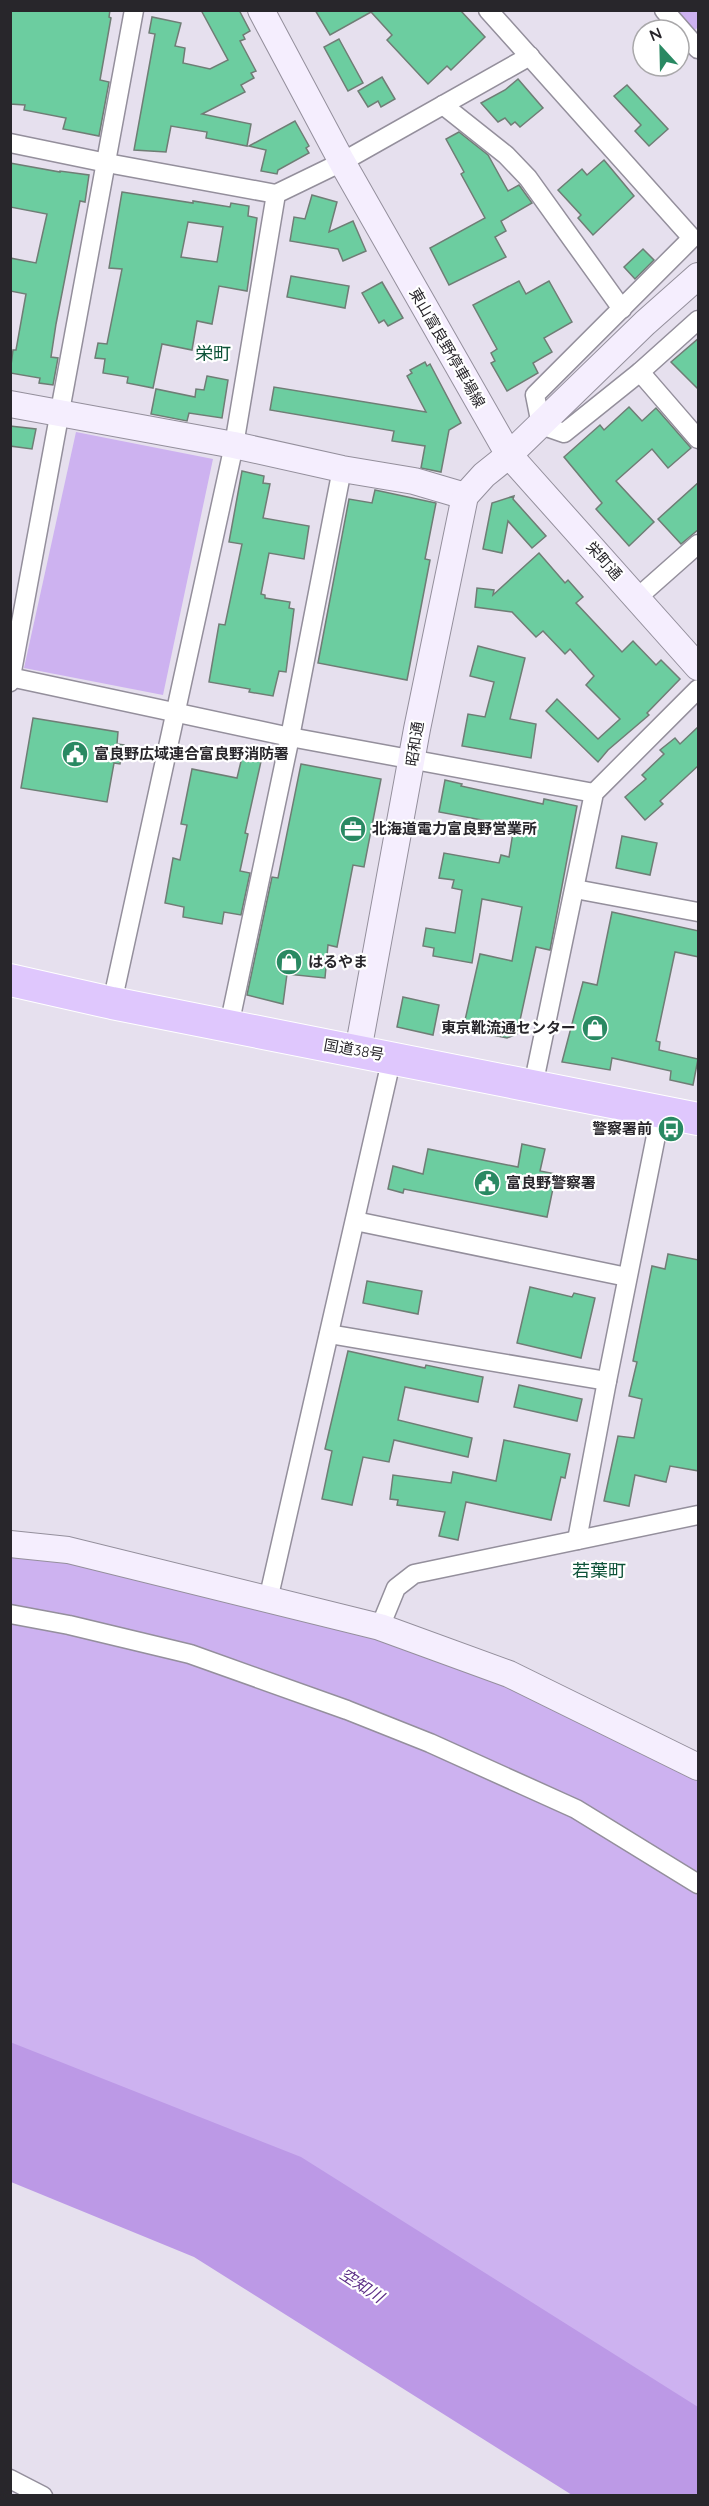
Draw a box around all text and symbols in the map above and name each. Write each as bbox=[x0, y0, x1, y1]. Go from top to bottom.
north arrow bbox=[631, 18, 691, 78]
text: N bbox=[646, 23, 665, 46]
street label: 東山富良野停車場線 bbox=[405, 285, 489, 411]
district label: 栄町 bbox=[195, 342, 231, 365]
street label: 栄町通 bbox=[582, 538, 626, 584]
street label: 昭和通 bbox=[402, 720, 427, 768]
public building icon: 富良野広域連合富良野消防署 bbox=[60, 739, 90, 769]
place label: 富良野広域連合富良野消防署 bbox=[94, 744, 289, 763]
office icon: 北海道電力富良野営業所 bbox=[338, 814, 368, 844]
place label: 北海道電力富良野営業所 bbox=[372, 819, 537, 838]
shop icon: はるやま bbox=[274, 947, 304, 977]
place label: はるやま bbox=[308, 952, 368, 971]
shop icon: 東京靴流通センター bbox=[580, 1013, 610, 1043]
place label: 東京靴流通センター bbox=[441, 1018, 576, 1037]
street label: 国道38号 bbox=[322, 1035, 386, 1064]
bus stop icon: 警察署前 bbox=[656, 1114, 686, 1144]
place label: 警察署前 bbox=[592, 1119, 652, 1138]
public building icon: 富良野警察署 bbox=[472, 1168, 502, 1198]
place label: 富良野警察署 bbox=[506, 1173, 596, 1192]
district label: 若葉町 bbox=[572, 1559, 626, 1582]
water label: 空知川 bbox=[336, 2264, 389, 2308]

